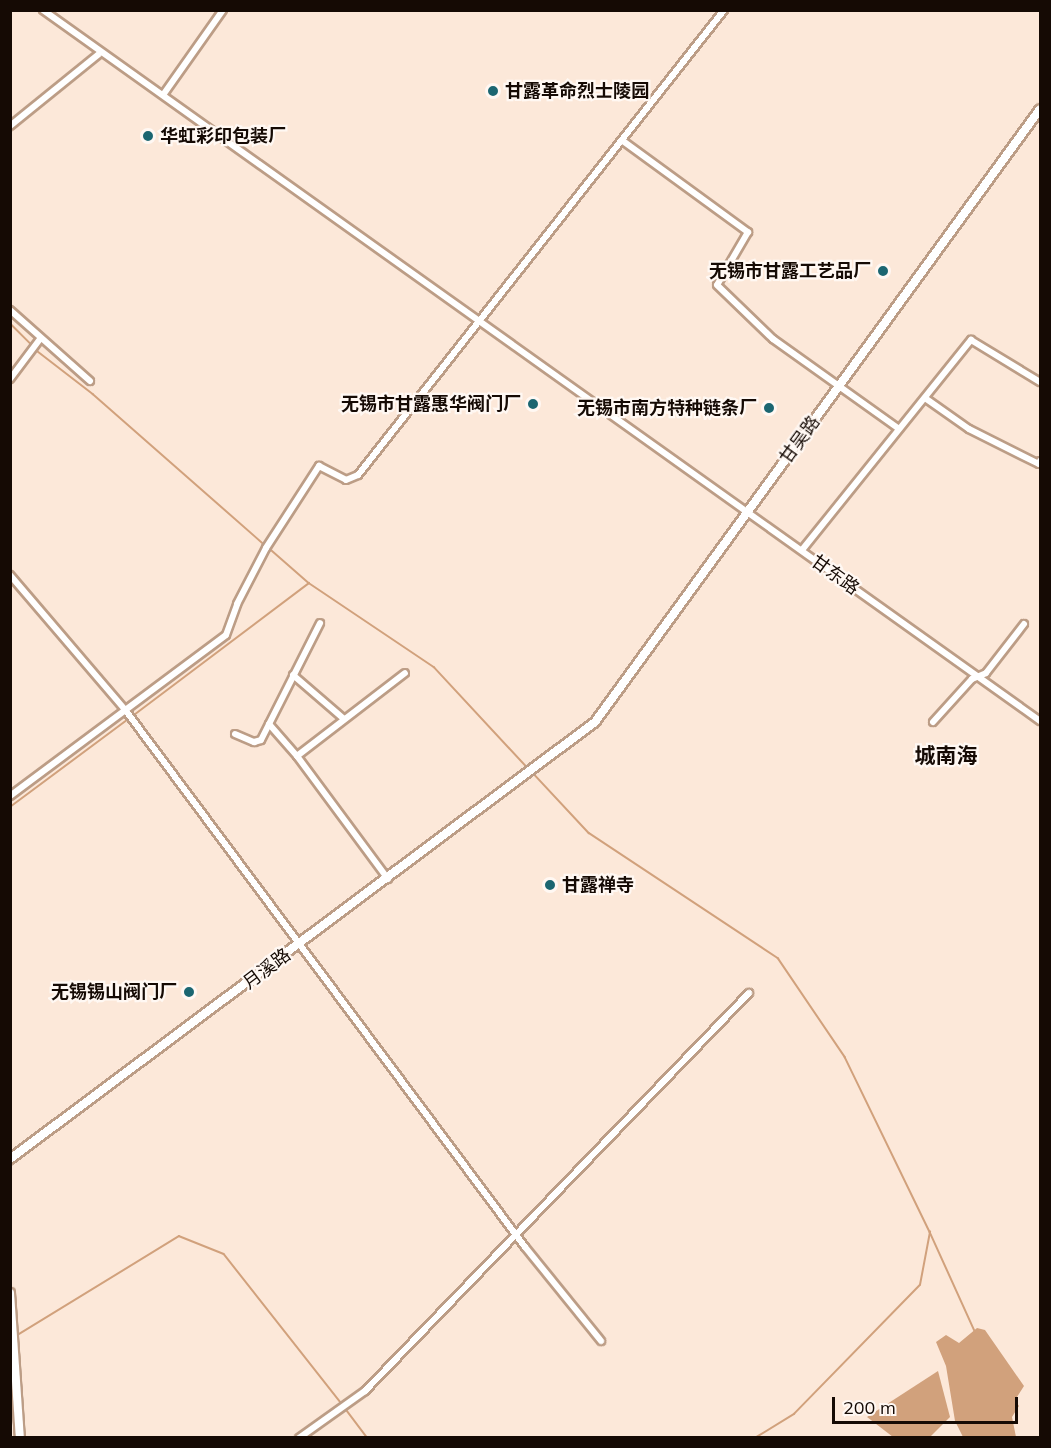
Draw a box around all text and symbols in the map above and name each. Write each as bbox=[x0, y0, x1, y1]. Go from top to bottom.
place label: 甘露革命烈士陵园 bbox=[505, 80, 649, 102]
marker: 甘露革命烈士陵园 bbox=[486, 84, 500, 98]
place label: 华虹彩印包装厂 bbox=[160, 125, 286, 147]
marker: 华虹彩印包装厂 bbox=[141, 129, 155, 143]
place label: 无锡市甘露工艺品厂 bbox=[709, 260, 871, 282]
marker: 无锡市甘露工艺品厂 bbox=[876, 264, 890, 278]
place label: 无锡市甘露惠华阀门厂 bbox=[341, 393, 521, 415]
marker: 无锡市甘露惠华阀门厂 bbox=[526, 397, 540, 411]
place label: 无锡市南方特种链条厂 bbox=[577, 397, 757, 419]
marker: 无锡市南方特种链条厂 bbox=[762, 401, 776, 415]
street label: 甘吴路 bbox=[775, 412, 825, 468]
street label: 甘东路 bbox=[807, 550, 863, 600]
district label: 城南海 bbox=[915, 742, 977, 768]
place label: 甘露禅寺 bbox=[562, 874, 634, 896]
marker: 甘露禅寺 bbox=[543, 878, 557, 892]
street label: 月溪路 bbox=[239, 944, 295, 994]
place label: 无锡锡山阀门厂 bbox=[51, 981, 177, 1003]
marker: 无锡锡山阀门厂 bbox=[182, 985, 196, 999]
scale bar bbox=[835, 1385, 1021, 1423]
text: 200 m bbox=[843, 1396, 896, 1419]

